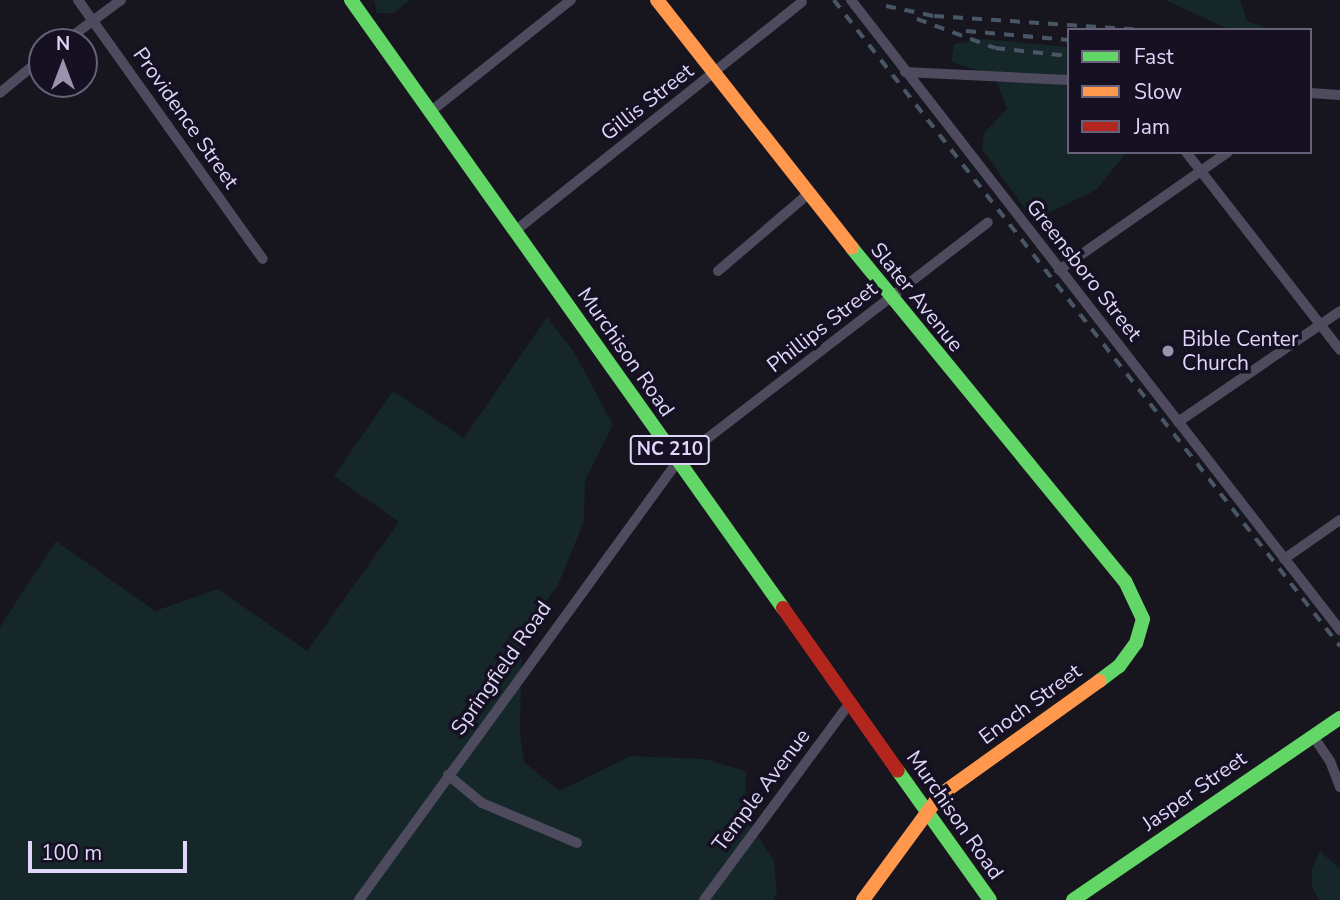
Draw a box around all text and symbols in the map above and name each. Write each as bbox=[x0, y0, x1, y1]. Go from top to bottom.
north arrow bbox=[28, 28, 98, 98]
legend bbox=[1067, 28, 1312, 154]
text: N bbox=[56, 31, 70, 57]
street label: Providence Street bbox=[128, 43, 244, 193]
text: Fast bbox=[1134, 43, 1174, 71]
street label: Gillis Street bbox=[596, 58, 698, 146]
text: Slow bbox=[1134, 78, 1182, 106]
text: Jam bbox=[1134, 113, 1170, 141]
street label: Greensboro Street bbox=[1021, 194, 1147, 346]
street label: Slater Avenue bbox=[865, 237, 969, 357]
street label: Phillips Street bbox=[762, 276, 882, 378]
street label: Murchison Road bbox=[572, 283, 680, 421]
place label: Bible Center Church bbox=[1182, 326, 1298, 376]
marker: Bible Center Church bbox=[1160, 343, 1176, 359]
road number: NC 210 bbox=[630, 435, 710, 466]
street label: Springfield Road bbox=[446, 596, 556, 740]
street label: Enoch Street bbox=[974, 658, 1086, 750]
street label: Temple Avenue bbox=[707, 724, 815, 856]
street label: Murchison Road bbox=[901, 746, 1009, 884]
street label: Jasper Street bbox=[1137, 746, 1251, 836]
scale bar bbox=[32, 827, 191, 871]
text: 100 m bbox=[41, 839, 102, 867]

